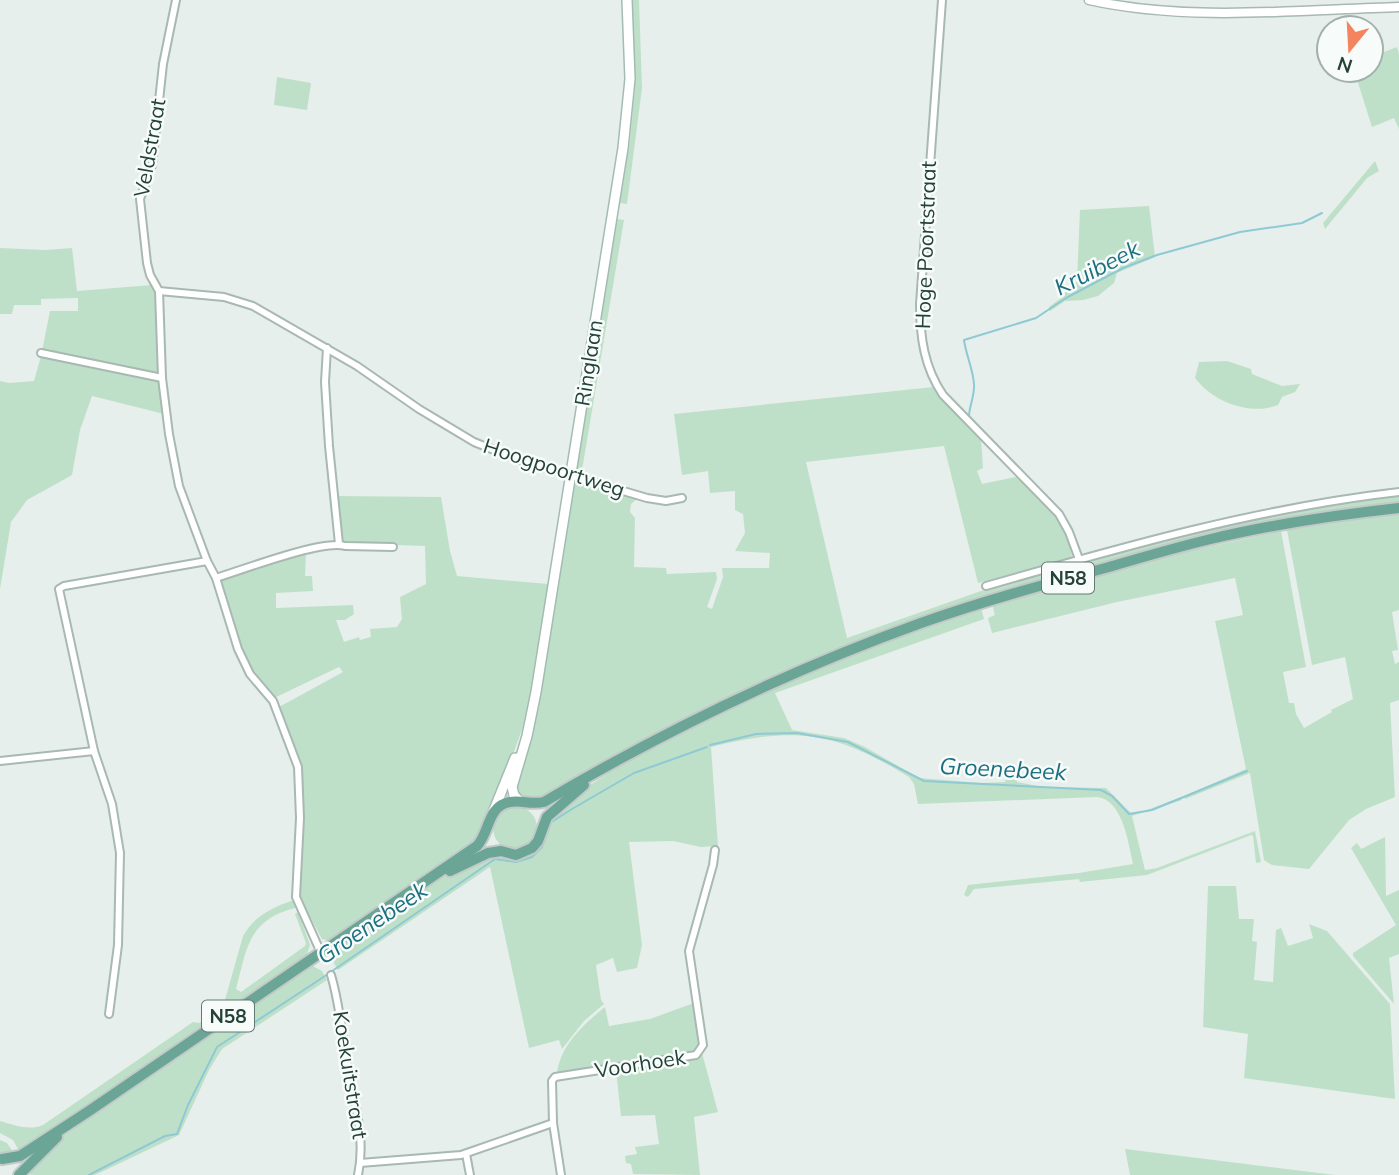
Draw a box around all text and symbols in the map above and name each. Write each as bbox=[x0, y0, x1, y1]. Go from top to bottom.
north arrow bbox=[1315, 14, 1385, 84]
text: N bbox=[1334, 52, 1355, 79]
street label: Veldstraat bbox=[128, 96, 171, 199]
street label: Hoge Poortstraat bbox=[909, 161, 941, 329]
water label: Kruibeek bbox=[1049, 233, 1146, 301]
street label: Ringlaan bbox=[568, 318, 608, 408]
street label: Hoogpoortweg bbox=[480, 432, 628, 502]
road number: N58 bbox=[1042, 562, 1094, 594]
water label: Groenebeek bbox=[939, 751, 1069, 786]
water label: Groenebeek bbox=[311, 874, 434, 970]
road number: N58 bbox=[202, 1000, 254, 1032]
street label: Koekuitstraat bbox=[328, 1009, 374, 1141]
street label: Voorhoek bbox=[593, 1043, 687, 1083]

